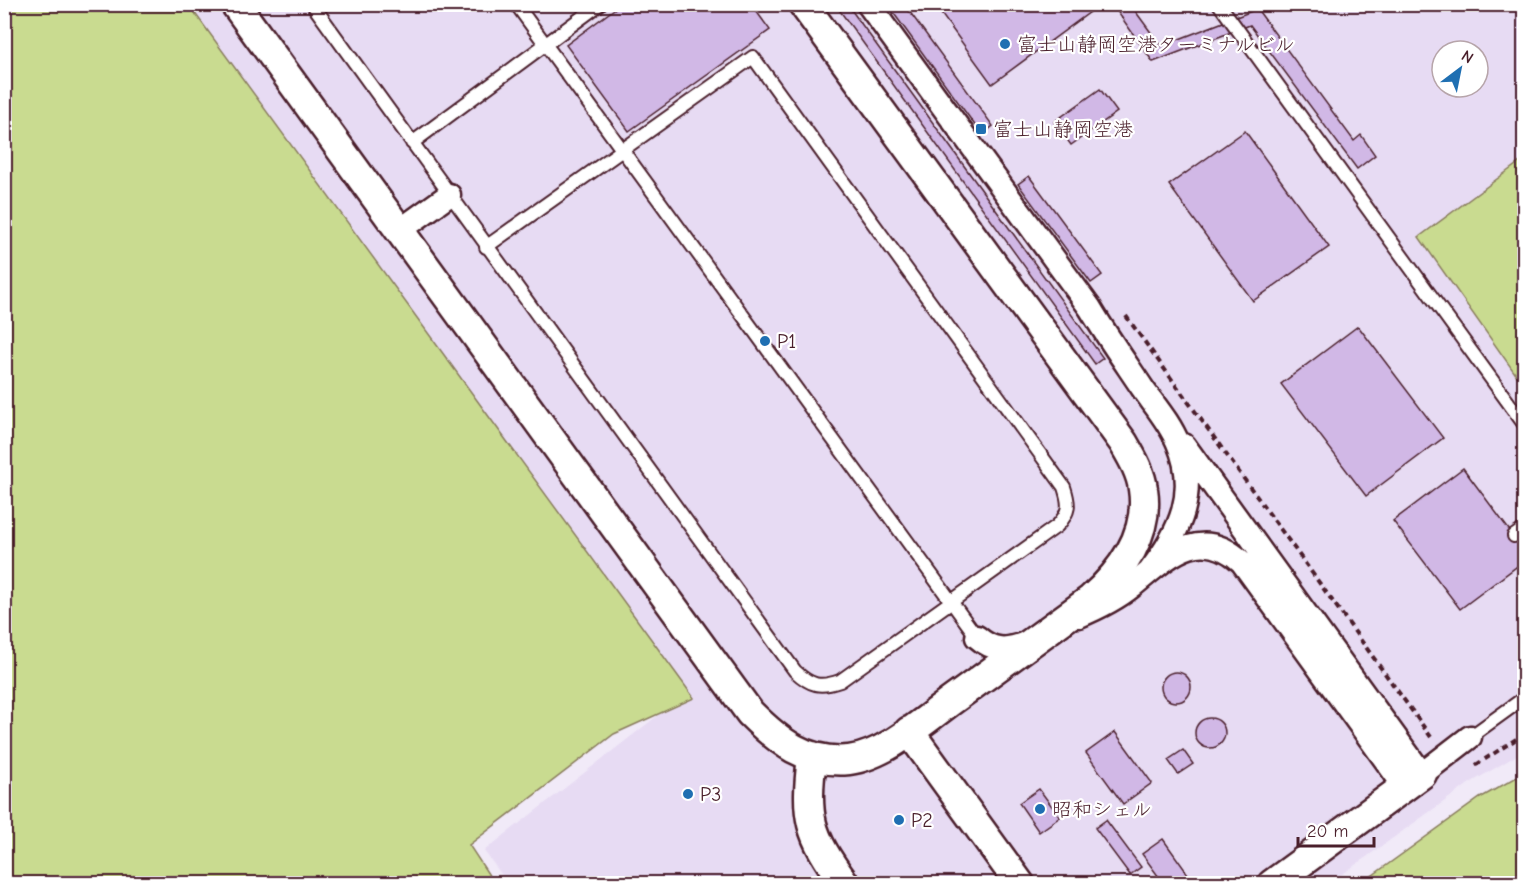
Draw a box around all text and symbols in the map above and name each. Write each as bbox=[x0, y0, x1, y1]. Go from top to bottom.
place label: 富士山静岡空港ターミナルビル bbox=[1017, 33, 1295, 56]
marker: 富士山静岡空港ターミナルビル bbox=[998, 37, 1012, 51]
north arrow bbox=[1430, 39, 1490, 99]
text: N bbox=[1458, 47, 1477, 68]
place label: 富士山静岡空港 bbox=[993, 118, 1133, 141]
marker: 富士山静岡空港 bbox=[974, 122, 988, 136]
place label: P1 bbox=[777, 330, 796, 353]
marker: P1 bbox=[758, 334, 772, 348]
place label: P3 bbox=[700, 783, 721, 806]
marker: P3 bbox=[681, 787, 695, 801]
place label: 昭和シェル bbox=[1052, 798, 1152, 821]
marker: 昭和シェル bbox=[1033, 802, 1047, 816]
place label: P2 bbox=[911, 809, 933, 832]
scale bar bbox=[1298, 810, 1374, 848]
marker: P2 bbox=[892, 813, 906, 827]
text: 20 m bbox=[1307, 821, 1348, 842]

